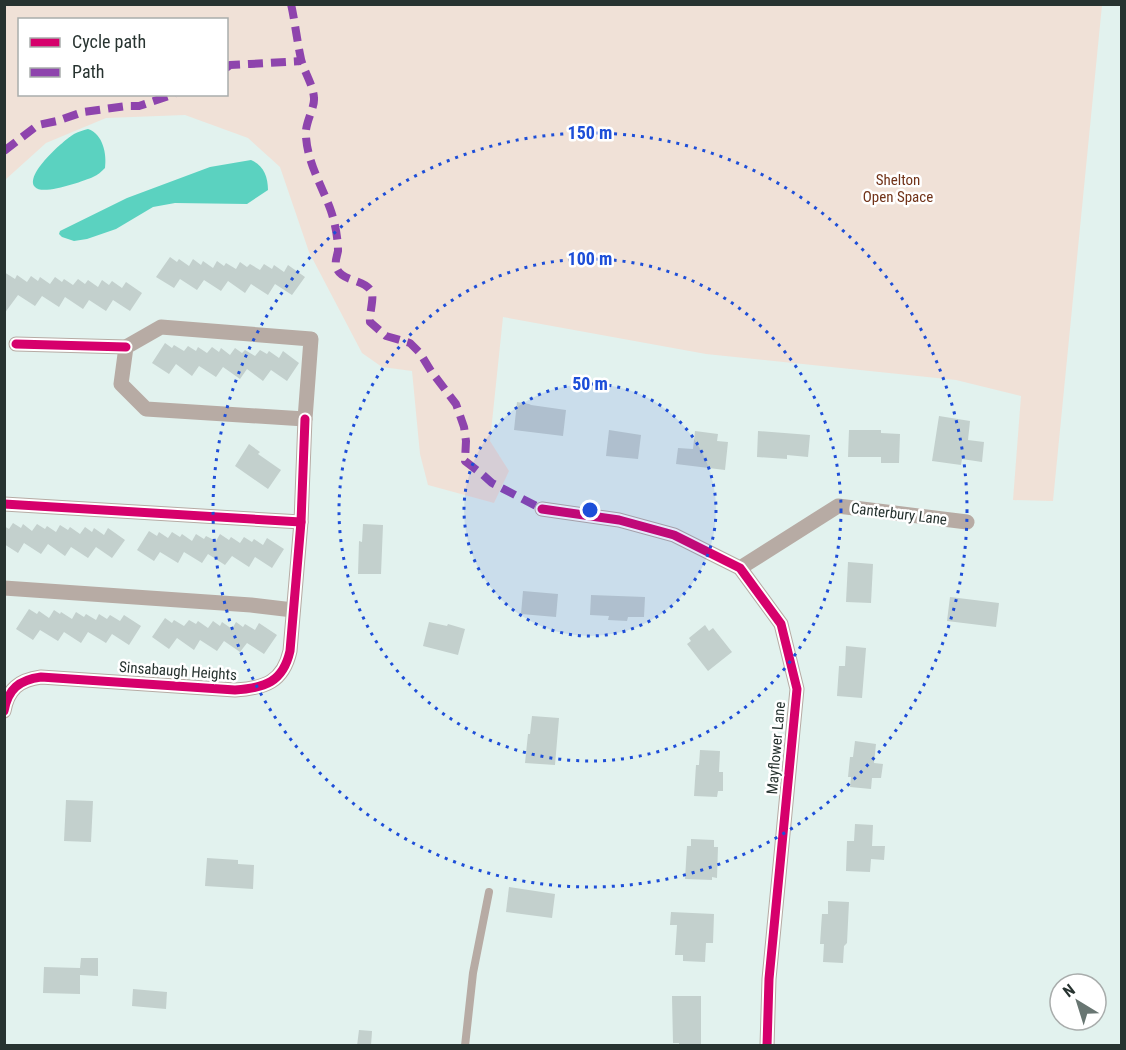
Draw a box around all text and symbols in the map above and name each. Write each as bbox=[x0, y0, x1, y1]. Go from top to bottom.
legend bbox=[18, 18, 228, 96]
text: Cycle path bbox=[72, 31, 146, 52]
text: Path bbox=[72, 61, 105, 82]
text: 150 m bbox=[568, 122, 612, 143]
park label: Shelton Open Space bbox=[863, 171, 933, 206]
text: 100 m bbox=[568, 248, 612, 269]
text: 50 m bbox=[572, 373, 608, 394]
street label: Canterbury Lane bbox=[850, 499, 948, 529]
centre of rings bbox=[580, 500, 600, 520]
street label: Sinsabaugh Heights bbox=[118, 658, 238, 684]
street label: Mayflower Lane bbox=[763, 701, 789, 795]
north arrow bbox=[1048, 972, 1108, 1032]
text: N bbox=[1059, 980, 1079, 1001]

